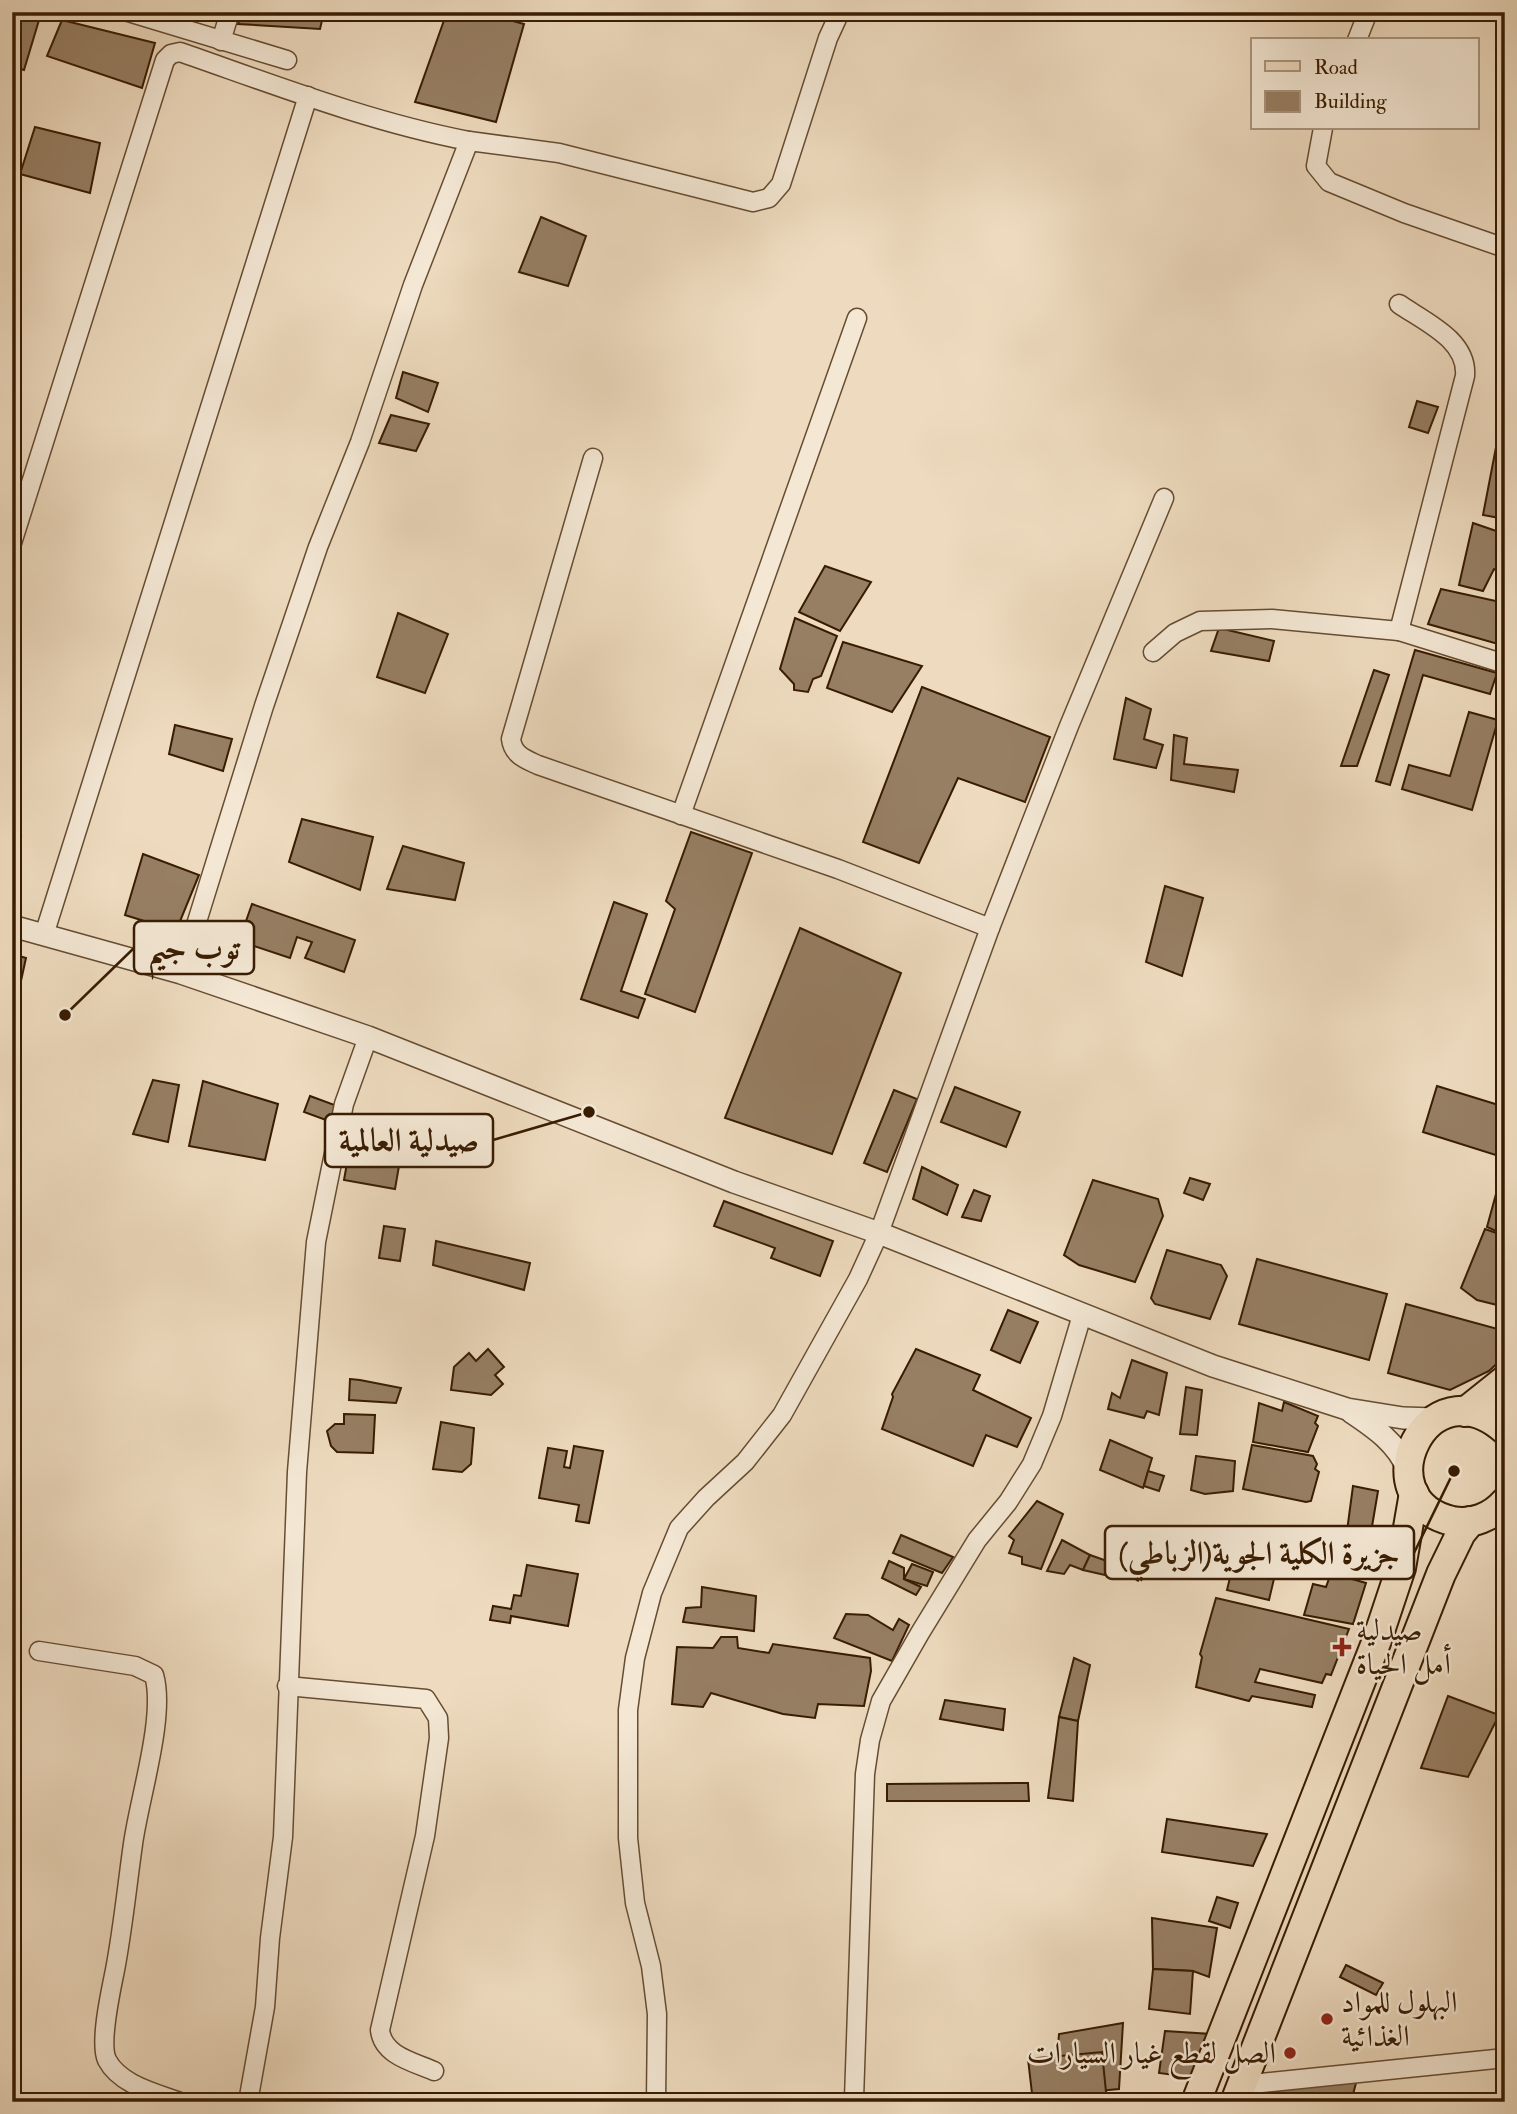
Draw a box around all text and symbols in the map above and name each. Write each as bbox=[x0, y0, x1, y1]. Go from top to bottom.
legend bbox=[1251, 38, 1478, 130]
text: Road bbox=[1314, 54, 1359, 81]
text: Building bbox=[1314, 88, 1387, 115]
callout: توب جيم bbox=[134, 921, 254, 974]
text: توب جيم bbox=[148, 929, 241, 980]
callout: صيدلية العالمية bbox=[325, 1114, 493, 1167]
text: صيدلية العالمية bbox=[339, 1121, 479, 1161]
callout: جزيرة الكلية الجوية(الزباطي) bbox=[1105, 1526, 1414, 1579]
text: جزيرة الكلية الجوية(الزباطي) bbox=[1119, 1534, 1399, 1583]
place label: صيدلية أمل الحياة bbox=[1356, 1612, 1451, 1685]
marker: صيدلية أمل الحياة bbox=[1334, 1639, 1350, 1655]
place label: البهلول للمواد الغذائية bbox=[1341, 1984, 1458, 2055]
marker: البهلول للمواد الغذائية bbox=[1319, 2011, 1335, 2027]
place label: الصل لقطع غيار السيارات bbox=[1027, 2035, 1276, 2080]
marker: الصل لقطع غيار السيارات bbox=[1282, 2045, 1298, 2061]

